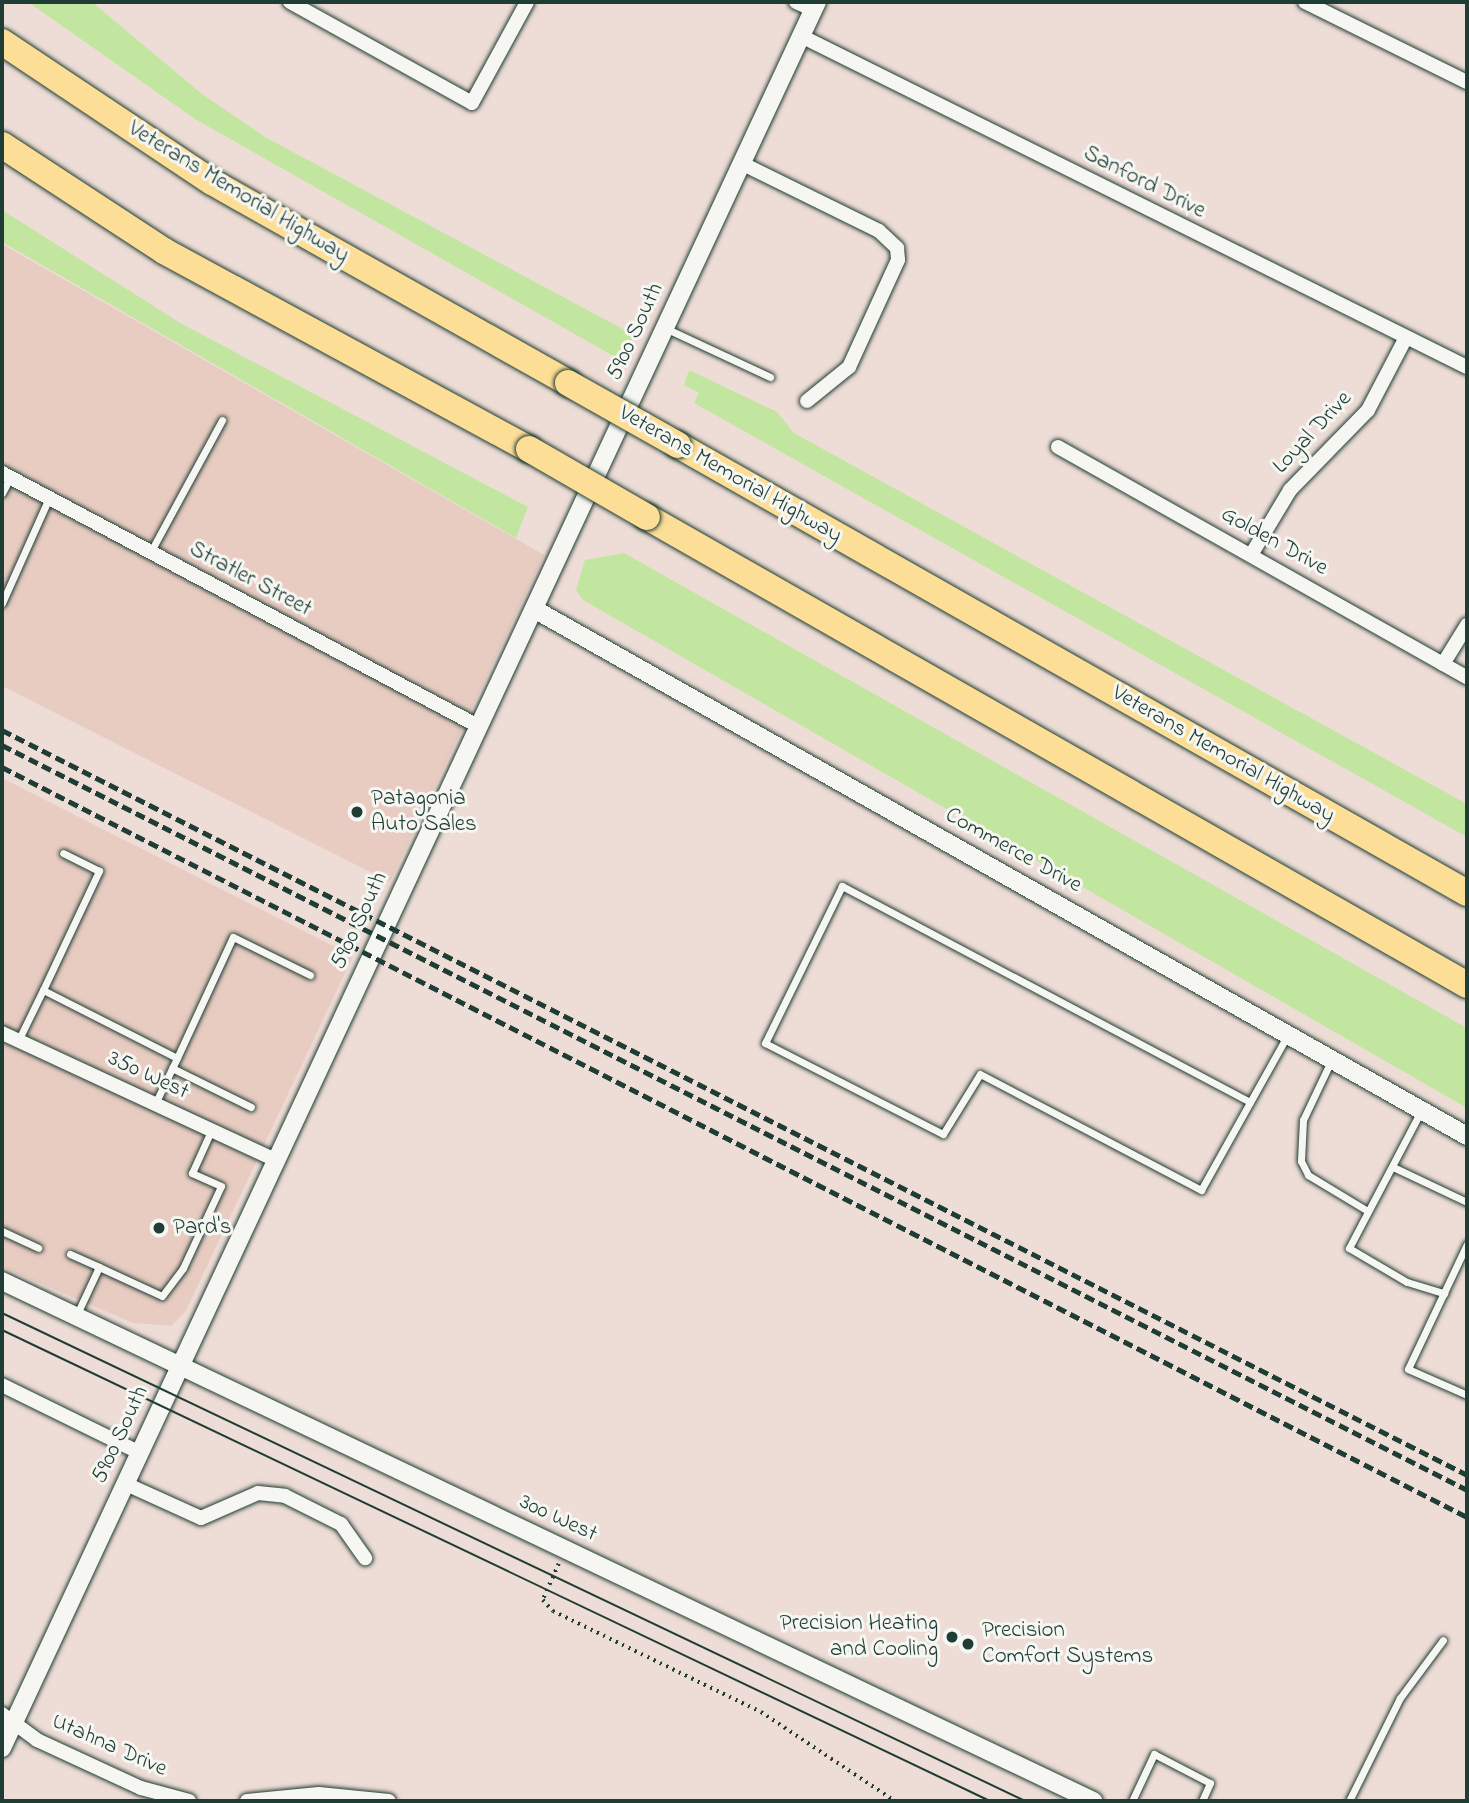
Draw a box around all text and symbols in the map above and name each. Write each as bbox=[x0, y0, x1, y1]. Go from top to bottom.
street label: Veterans Memorial Highway bbox=[122, 116, 354, 270]
street label: Sanford Drive bbox=[1078, 140, 1210, 226]
street label: 5900 South bbox=[601, 279, 671, 385]
street label: Loyal Drive bbox=[1268, 386, 1358, 480]
street label: Veterans Memorial Highway bbox=[614, 400, 846, 550]
street label: Golden Drive bbox=[1216, 501, 1332, 583]
street label: Stratler Street bbox=[184, 536, 316, 624]
street label: Veterans Memorial Highway bbox=[1107, 680, 1339, 830]
place label: Patagonia Auto Sales bbox=[371, 785, 477, 839]
street label: Commerce Drive bbox=[940, 802, 1086, 900]
marker: Patagonia Auto Sales bbox=[349, 804, 365, 820]
street label: 5900 South bbox=[325, 868, 395, 974]
street label: 350 West bbox=[103, 1045, 193, 1107]
place label: Pard's bbox=[173, 1214, 232, 1242]
marker: Pard's bbox=[151, 1220, 167, 1236]
street label: 5900 South bbox=[86, 1382, 156, 1488]
street label: 300 West bbox=[515, 1489, 601, 1549]
place label: Precision Heating and Cooling bbox=[780, 1610, 938, 1664]
place label: Precision Comfort Systems bbox=[982, 1617, 1153, 1671]
marker: Precision Heating and Cooling bbox=[944, 1629, 960, 1645]
marker: Precision Comfort Systems bbox=[960, 1636, 976, 1652]
street label: Utahna Drive bbox=[47, 1708, 171, 1784]

